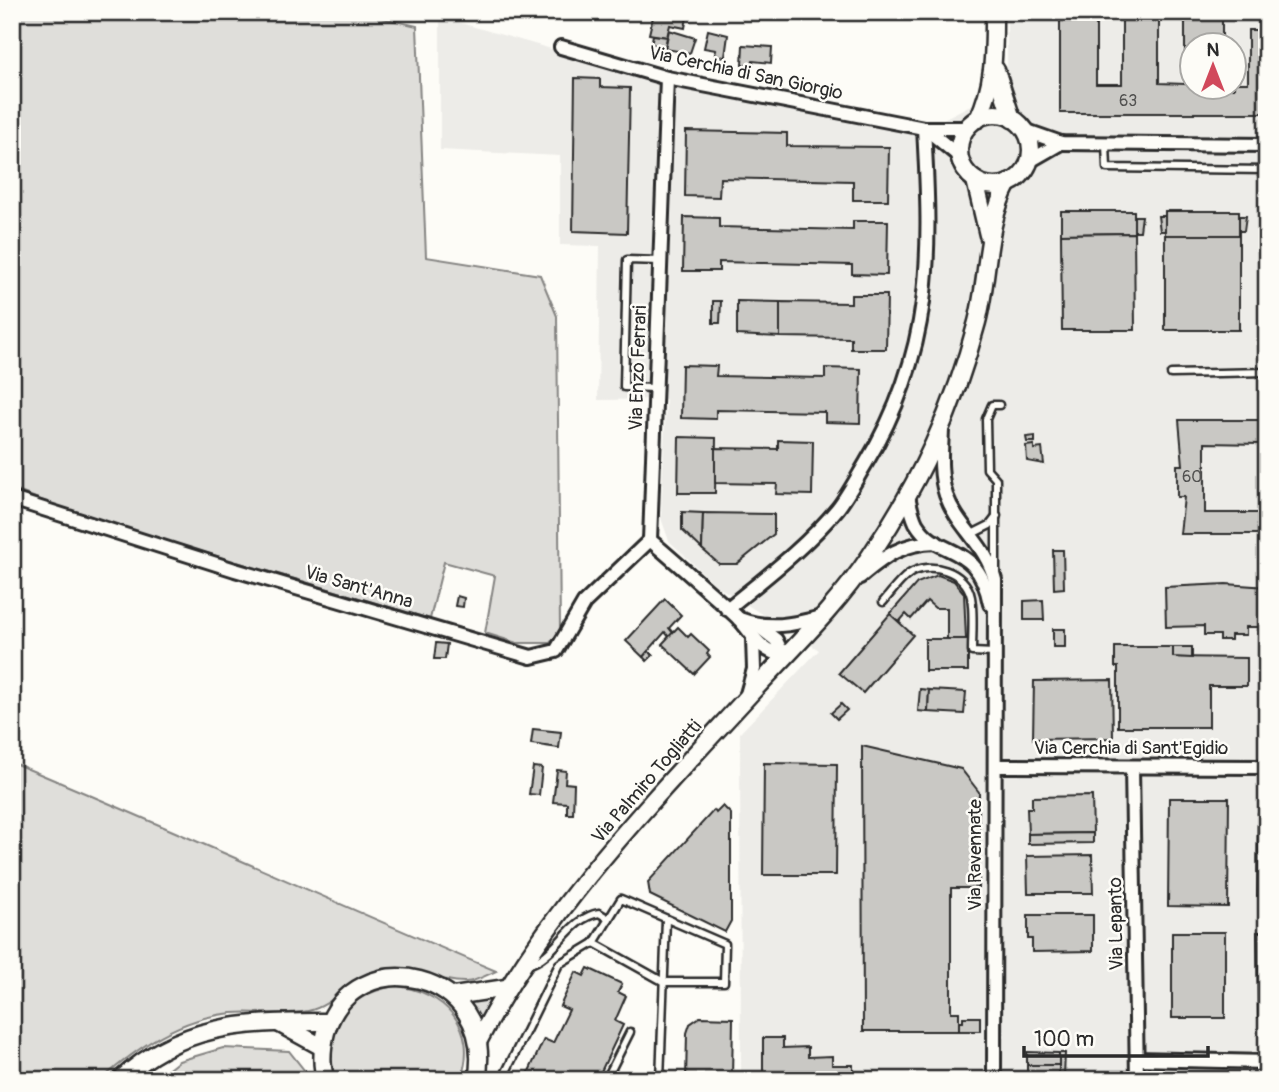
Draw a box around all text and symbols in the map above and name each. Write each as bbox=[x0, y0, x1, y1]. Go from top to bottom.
north arrow bbox=[1178, 32, 1248, 102]
text: N bbox=[1207, 38, 1220, 62]
street label: Via Cerchia di San Giorgio bbox=[647, 41, 845, 105]
house number: 63 bbox=[1119, 91, 1137, 111]
street label: Via Enzo Ferrari bbox=[624, 305, 652, 431]
house number: 60 bbox=[1182, 467, 1202, 487]
street label: Via Sant'Anna bbox=[302, 560, 416, 614]
street label: Via Palmiro Togliatti bbox=[586, 715, 707, 848]
street label: Via Cerchia di Sant'Egidio bbox=[1034, 736, 1228, 760]
street label: Via Ravennate bbox=[963, 798, 987, 911]
street label: Via Lepanto bbox=[1103, 877, 1129, 971]
scale bar bbox=[1024, 1015, 1207, 1059]
text: 100 m bbox=[1034, 1026, 1094, 1053]

